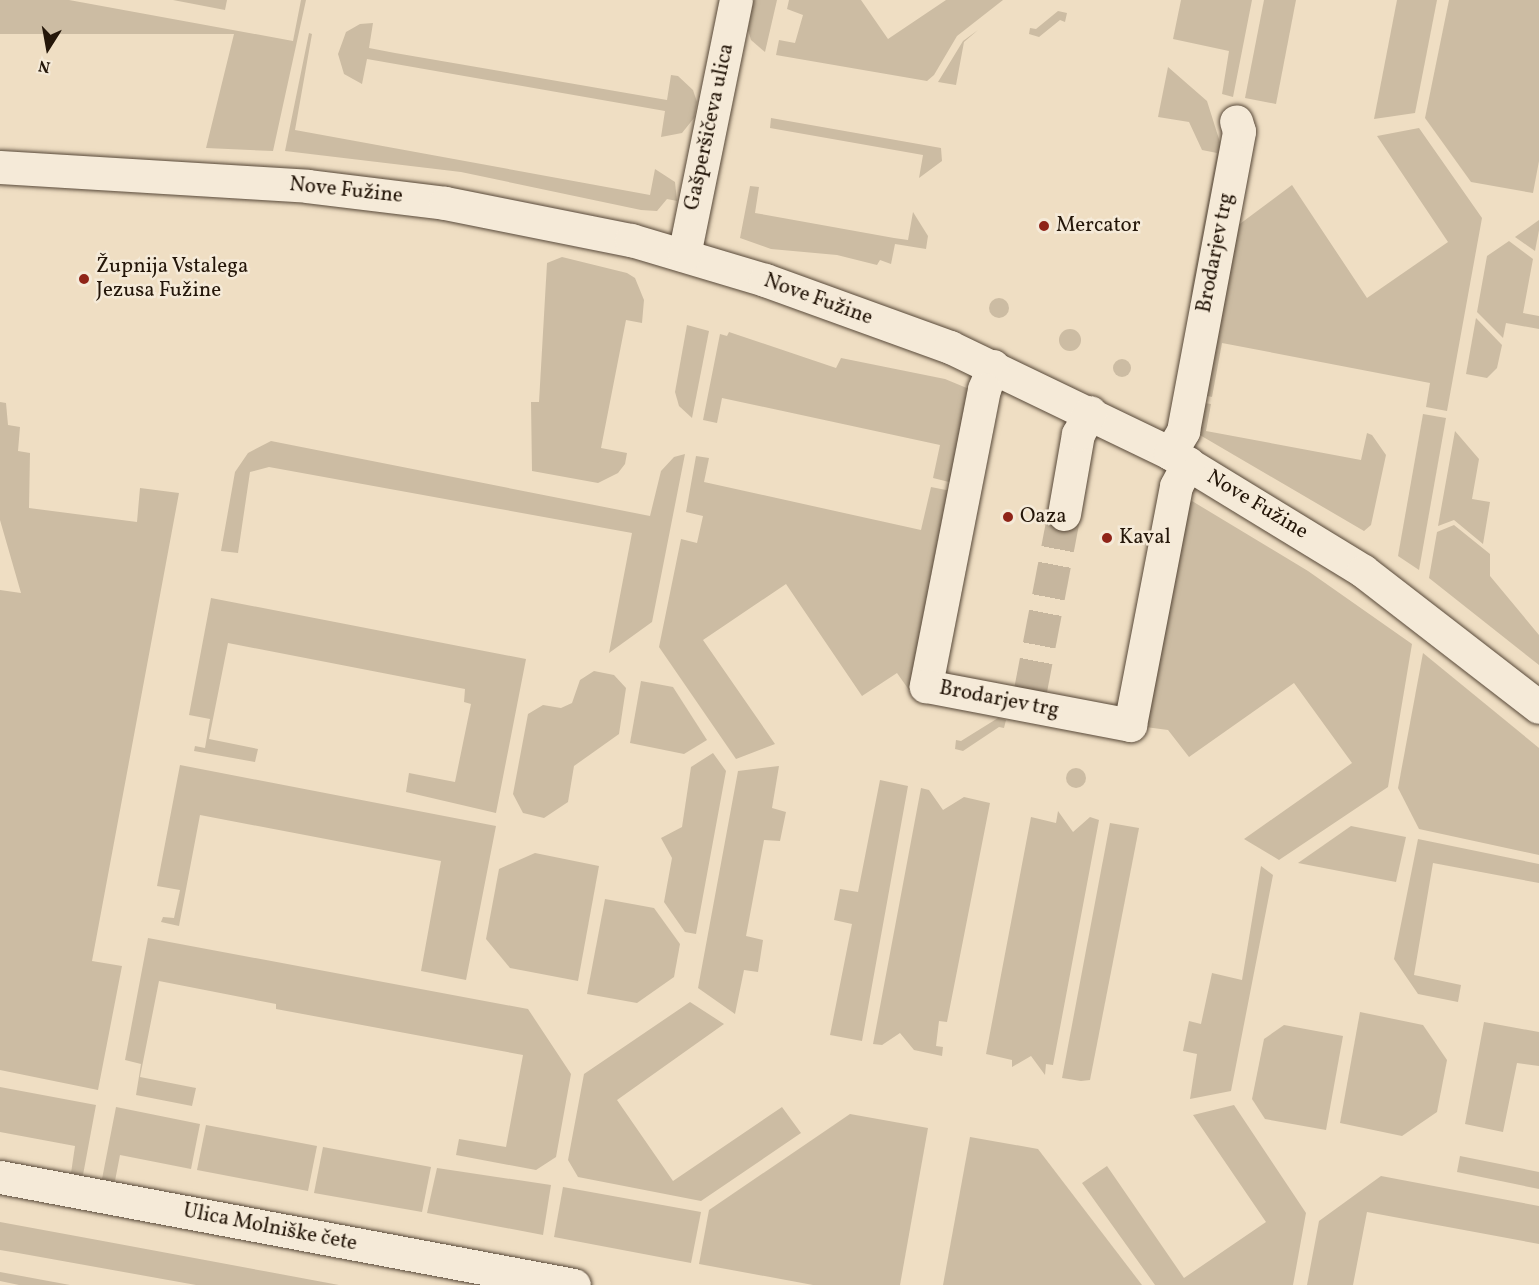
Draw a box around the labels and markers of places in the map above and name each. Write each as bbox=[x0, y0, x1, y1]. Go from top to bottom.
place label: Mercator bbox=[1056, 213, 1141, 239]
marker: Mercator bbox=[1037, 219, 1051, 233]
place label: Župnija Vstalega Jezusa Fužine bbox=[96, 254, 249, 304]
marker: Župnija Vstalega Jezusa Fužine bbox=[77, 272, 91, 286]
place label: Oaza bbox=[1020, 504, 1067, 530]
marker: Oaza bbox=[1001, 510, 1015, 524]
place label: Kaval bbox=[1119, 525, 1171, 551]
marker: Kaval bbox=[1100, 531, 1114, 545]

